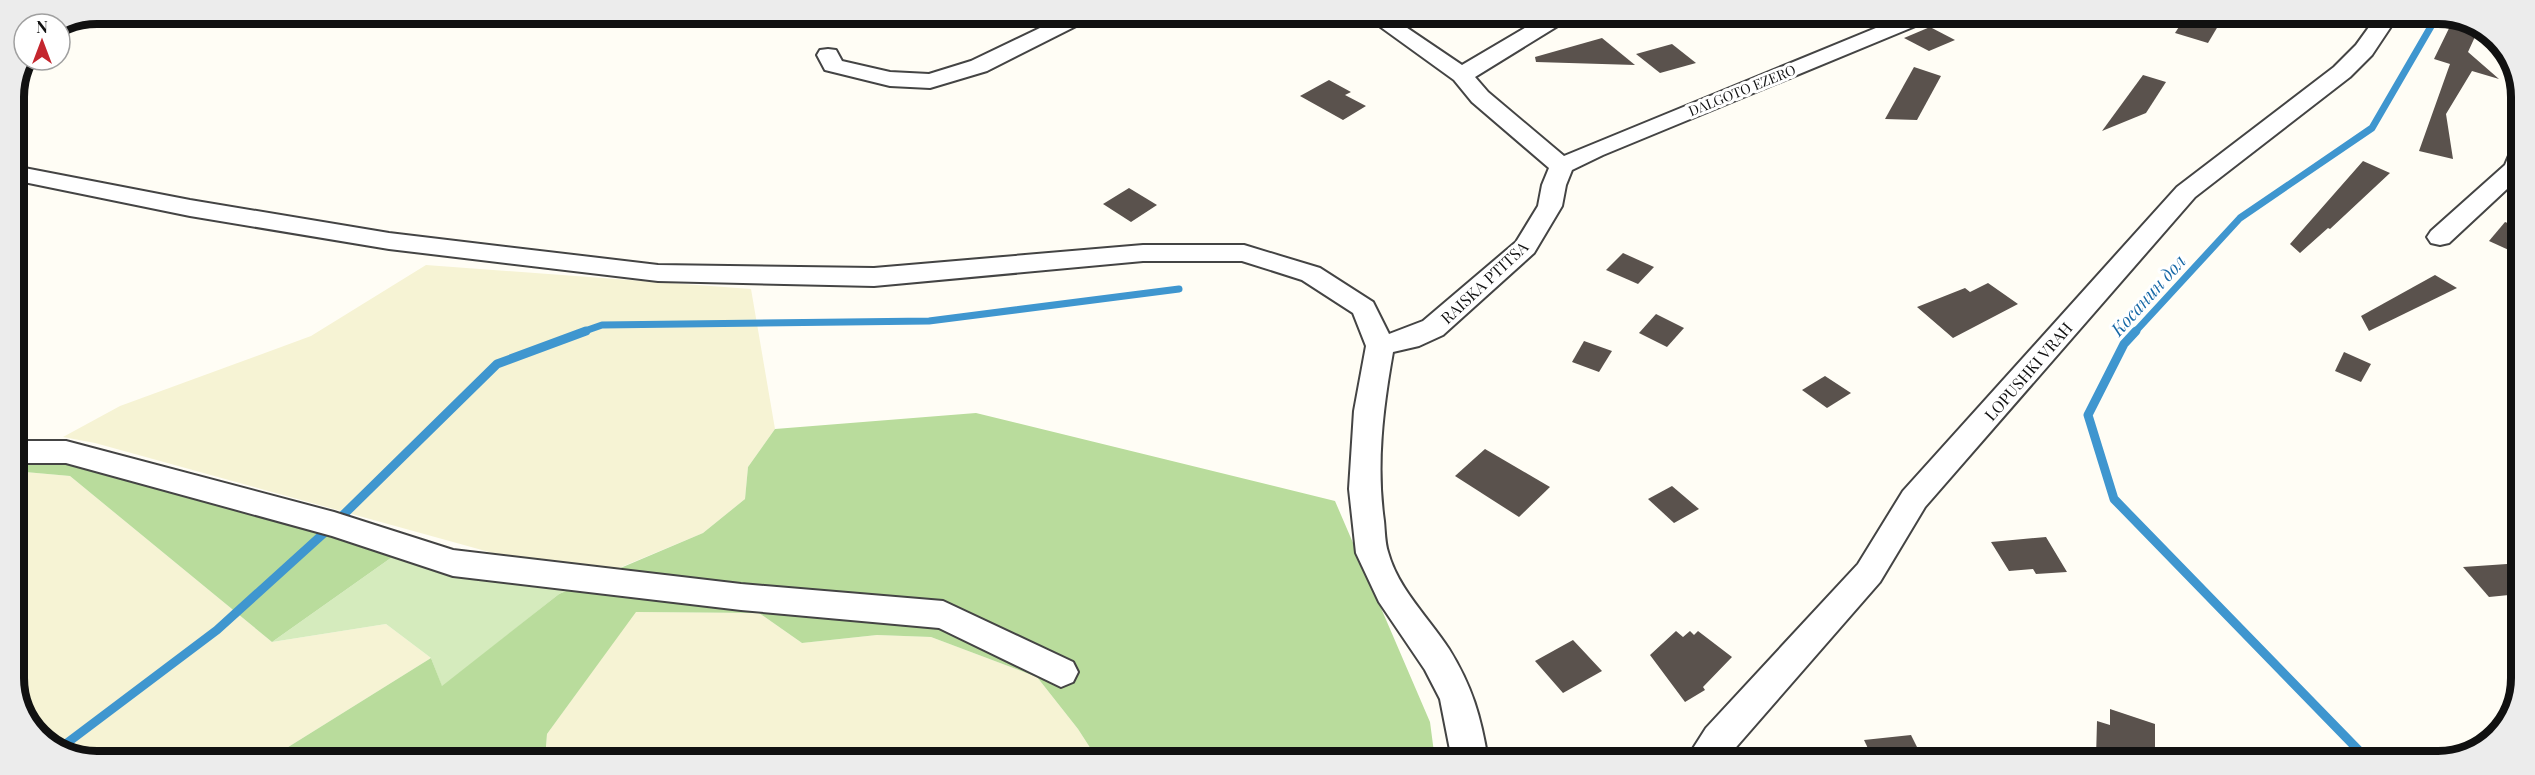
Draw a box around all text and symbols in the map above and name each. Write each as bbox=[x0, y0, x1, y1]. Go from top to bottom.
north arrow bbox=[12, 12, 72, 72]
text: N bbox=[36, 16, 48, 37]
street label: DALGOTO EZERO bbox=[1686, 60, 1798, 120]
street label: RAISKA PTITSA bbox=[1436, 235, 1533, 328]
water label: Косанин дол bbox=[2105, 249, 2191, 341]
street label: LOPUSHKI VRAH bbox=[1979, 317, 2077, 425]

